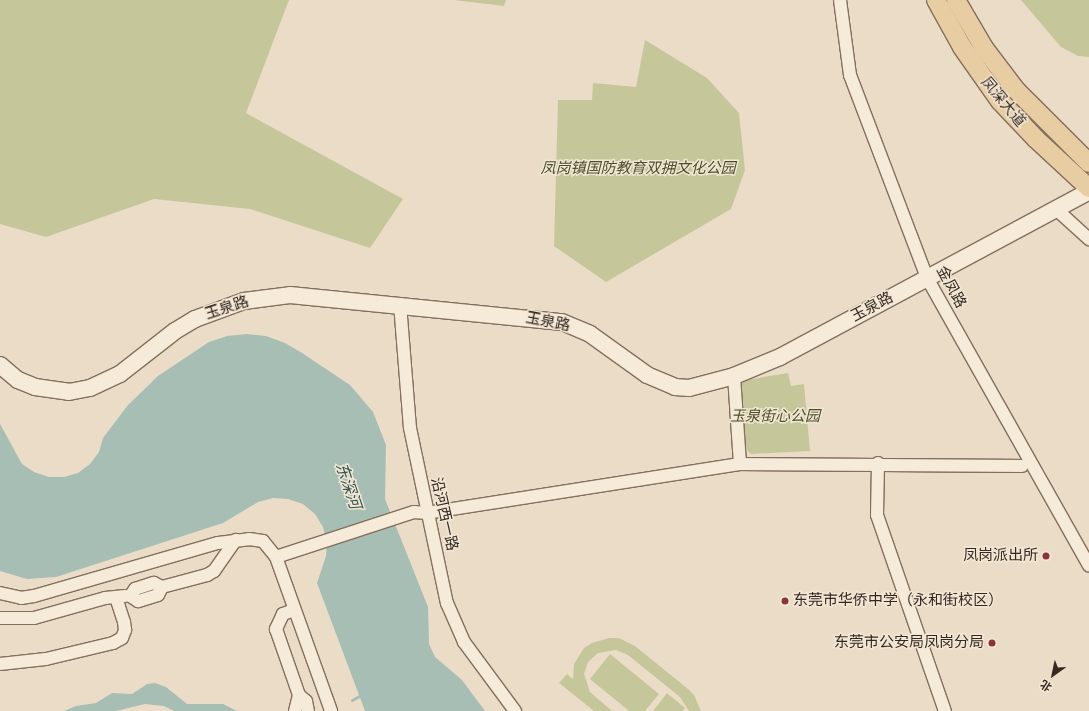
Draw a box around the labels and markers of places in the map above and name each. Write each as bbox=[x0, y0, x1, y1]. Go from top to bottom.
place label: 凤岗派出所 bbox=[963, 547, 1038, 565]
marker: 凤岗派出所 bbox=[1041, 551, 1051, 561]
place label: 东莞市华侨中学（永和街校区） bbox=[793, 592, 1003, 610]
marker: 东莞市华侨中学（永和街校区） bbox=[780, 596, 790, 606]
place label: 东莞市公安局凤岗分局 bbox=[834, 634, 984, 652]
marker: 东莞市公安局凤岗分局 bbox=[987, 638, 997, 648]

